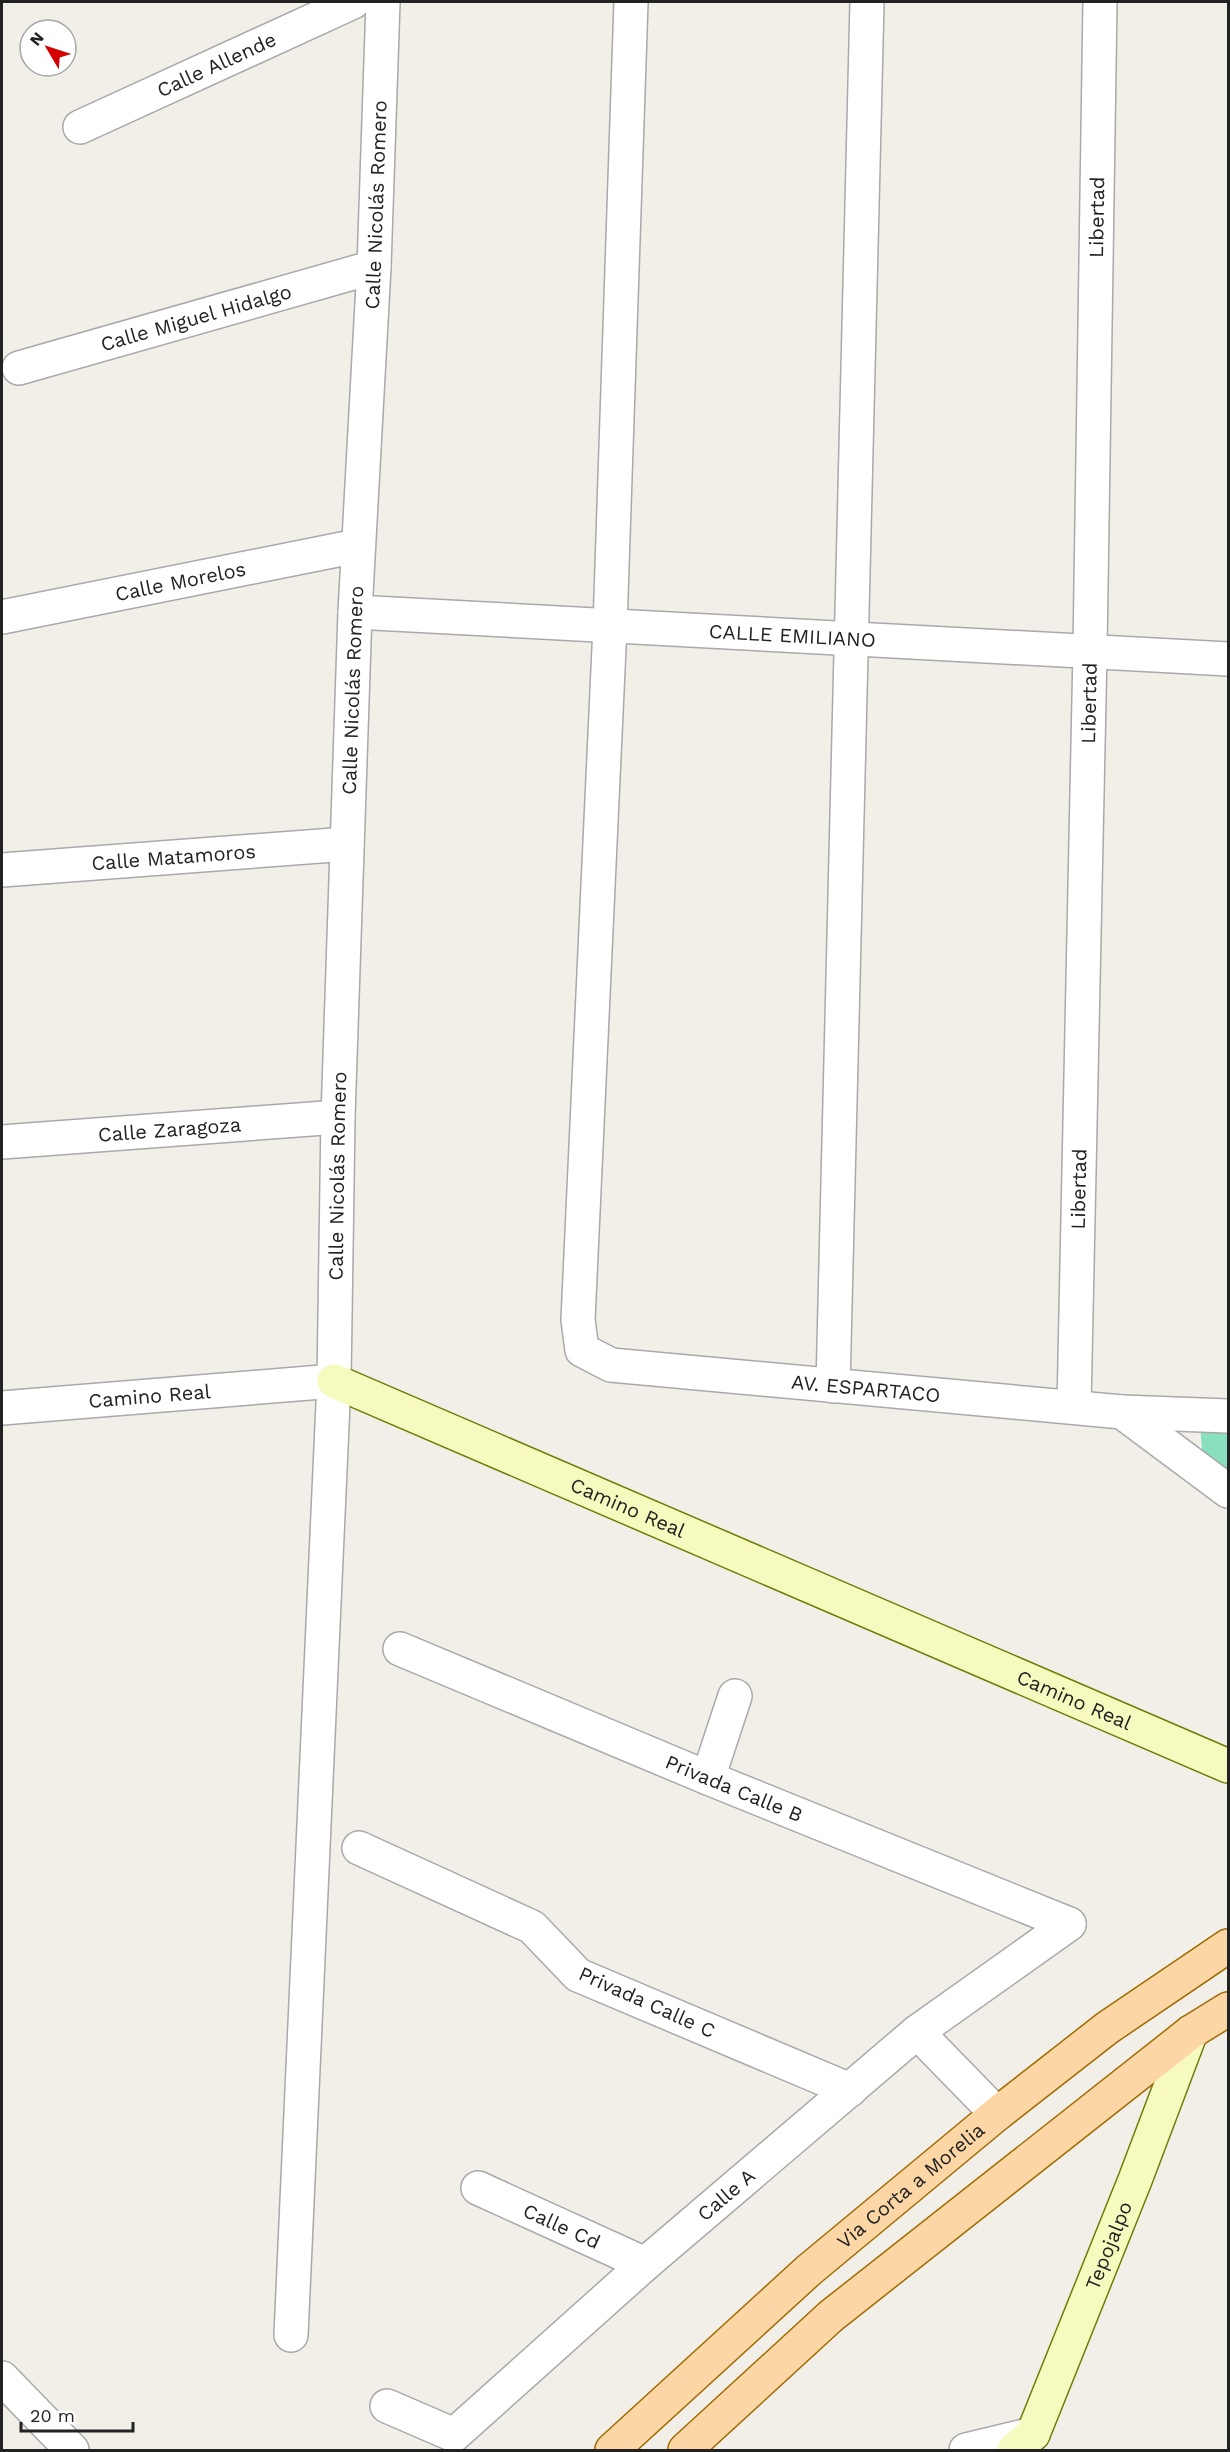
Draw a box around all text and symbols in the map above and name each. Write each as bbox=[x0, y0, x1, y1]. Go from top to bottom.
north arrow bbox=[18, 18, 78, 78]
street label: Calle Allende bbox=[153, 27, 280, 102]
text: N bbox=[26, 28, 48, 49]
street label: Calle Nicolás Romero bbox=[360, 100, 392, 310]
street label: Libertad bbox=[1084, 176, 1109, 258]
street label: Calle Miguel Hidalgo bbox=[98, 279, 294, 356]
street label: Calle Morelos bbox=[113, 557, 248, 606]
street label: Calle Nicolás Romero bbox=[337, 585, 368, 795]
street label: CALLE EMILIANO bbox=[708, 619, 876, 652]
street label: Libertad bbox=[1076, 662, 1102, 744]
street label: Calle Matamoros bbox=[90, 839, 257, 875]
street label: Calle Nicolás Romero bbox=[324, 1071, 352, 1281]
street label: Calle Zaragoza bbox=[97, 1112, 242, 1147]
street label: Libertad bbox=[1066, 1148, 1091, 1230]
street label: AV. ESPARTACO bbox=[790, 1370, 941, 1407]
street label: Camino Real bbox=[87, 1379, 212, 1413]
street label: Camino Real bbox=[567, 1472, 689, 1543]
street label: Camino Real bbox=[1013, 1665, 1135, 1735]
street label: Privada Calle B bbox=[662, 1750, 806, 1827]
street label: Privada Calle C bbox=[575, 1961, 719, 2043]
street label: Via Corta a Morelia bbox=[832, 2118, 989, 2254]
street label: Calle A bbox=[692, 2164, 760, 2226]
street label: Calle Cd bbox=[519, 2198, 604, 2254]
street label: Tepojalpo bbox=[1080, 2198, 1137, 2293]
scale bar bbox=[21, 2395, 134, 2433]
text: 20 m bbox=[30, 2405, 75, 2426]

